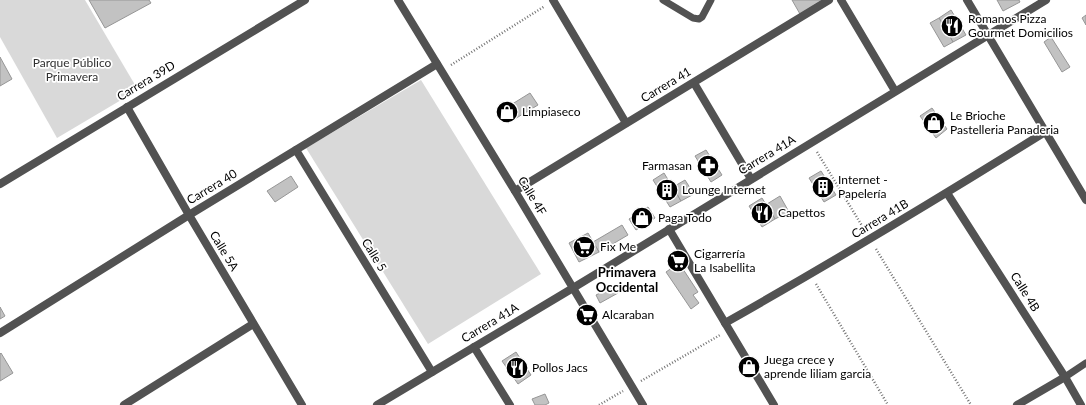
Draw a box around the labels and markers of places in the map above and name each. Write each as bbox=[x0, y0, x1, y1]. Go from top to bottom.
place label: Romanos Pizza Gourmet Domicilios bbox=[968, 11, 1073, 40]
restaurant icon: Romanos Pizza Gourmet Domicilios bbox=[939, 13, 965, 39]
shop icon: Limpiaseco bbox=[494, 99, 520, 125]
place label: Limpiaseco bbox=[522, 104, 581, 119]
place label: Le Brioche Pastelleria Panaderia bbox=[950, 108, 1059, 137]
shop icon: Le Brioche Pastelleria Panaderia bbox=[921, 110, 947, 136]
pharmacy icon: Farmasan bbox=[695, 153, 721, 179]
place label: Farmasan bbox=[642, 158, 692, 173]
place label: Internet - Papelería bbox=[838, 172, 888, 201]
building icon: Internet - Papelería bbox=[810, 174, 836, 200]
building icon: Lounge Internet bbox=[654, 177, 680, 203]
place label: Lounge Internet bbox=[682, 182, 766, 197]
restaurant icon: Capettos bbox=[749, 200, 775, 226]
shop icon: Paga Todo bbox=[629, 205, 655, 231]
place label: Capettos bbox=[778, 205, 825, 220]
place label: Paga Todo bbox=[658, 210, 712, 225]
supermarket icon: Fix Me bbox=[571, 234, 597, 260]
place label: Fix Me bbox=[600, 239, 636, 254]
place label: Cigarrería La Isabellita bbox=[694, 246, 755, 275]
supermarket icon: Cigarrería La Isabellita bbox=[665, 248, 691, 274]
supermarket icon: Alcaraban bbox=[574, 302, 600, 328]
place label: Alcaraban bbox=[602, 307, 654, 322]
place label: Juega crece y aprende liliam garcia bbox=[764, 352, 871, 381]
shop icon: Juega crece y aprende liliam garcia bbox=[736, 354, 762, 380]
restaurant icon: Pollos Jacs bbox=[504, 355, 530, 381]
place label: Pollos Jacs bbox=[532, 360, 588, 375]

